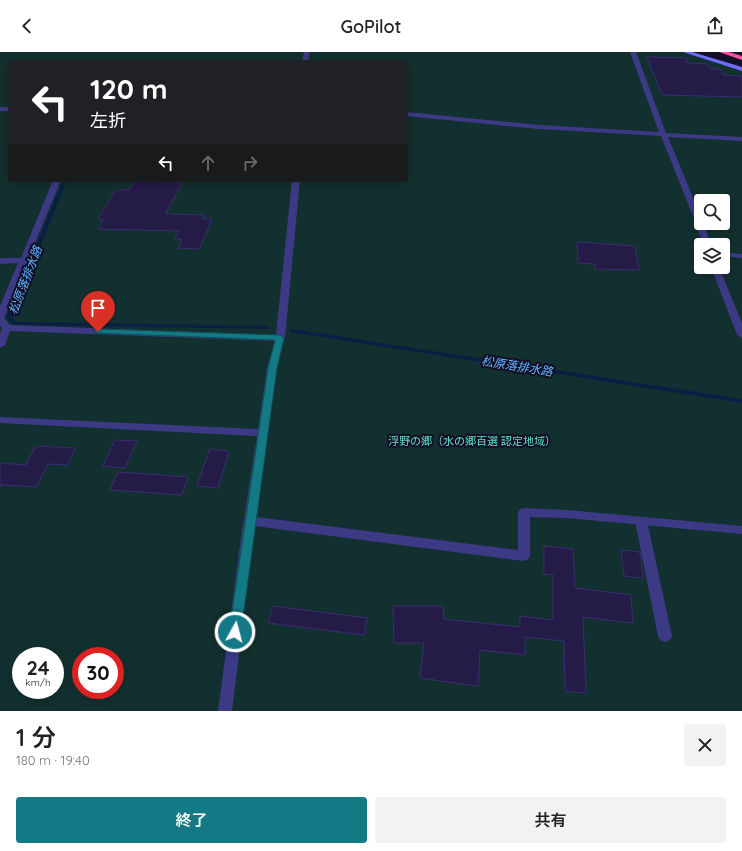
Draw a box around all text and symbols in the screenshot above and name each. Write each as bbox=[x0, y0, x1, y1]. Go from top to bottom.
icon: back bbox=[16, 15, 38, 37]
text: GoPilot bbox=[340, 15, 402, 38]
icon: share bbox=[704, 15, 726, 37]
text: 120 m bbox=[90, 71, 168, 106]
icon: left bbox=[24, 76, 76, 128]
text: 左折 bbox=[90, 109, 126, 132]
icon: left bbox=[155, 152, 177, 174]
icon: ahead bbox=[197, 152, 219, 174]
icon: right bbox=[239, 152, 261, 174]
map controls bbox=[694, 194, 730, 274]
button: search bbox=[694, 194, 730, 230]
button: layers bbox=[694, 238, 730, 274]
water label: 松原落排水路 bbox=[5, 243, 45, 316]
pin bbox=[81, 291, 115, 332]
icon: arrive bbox=[87, 297, 109, 319]
water label: 松原落排水路 bbox=[480, 353, 555, 379]
park label: 浮野の郷（水の郷百選 認定地域） bbox=[388, 434, 556, 448]
position arrow bbox=[214, 611, 256, 653]
speed limit sign: 30 bbox=[72, 647, 124, 699]
text: 24 bbox=[26, 655, 50, 680]
text: km/h bbox=[25, 676, 51, 689]
text: 1 分 bbox=[16, 722, 56, 752]
button: close bbox=[684, 724, 726, 766]
text: 180 m · 19:40 bbox=[16, 752, 90, 768]
button: 終了 bbox=[16, 797, 367, 843]
button: 共有 bbox=[375, 797, 726, 843]

